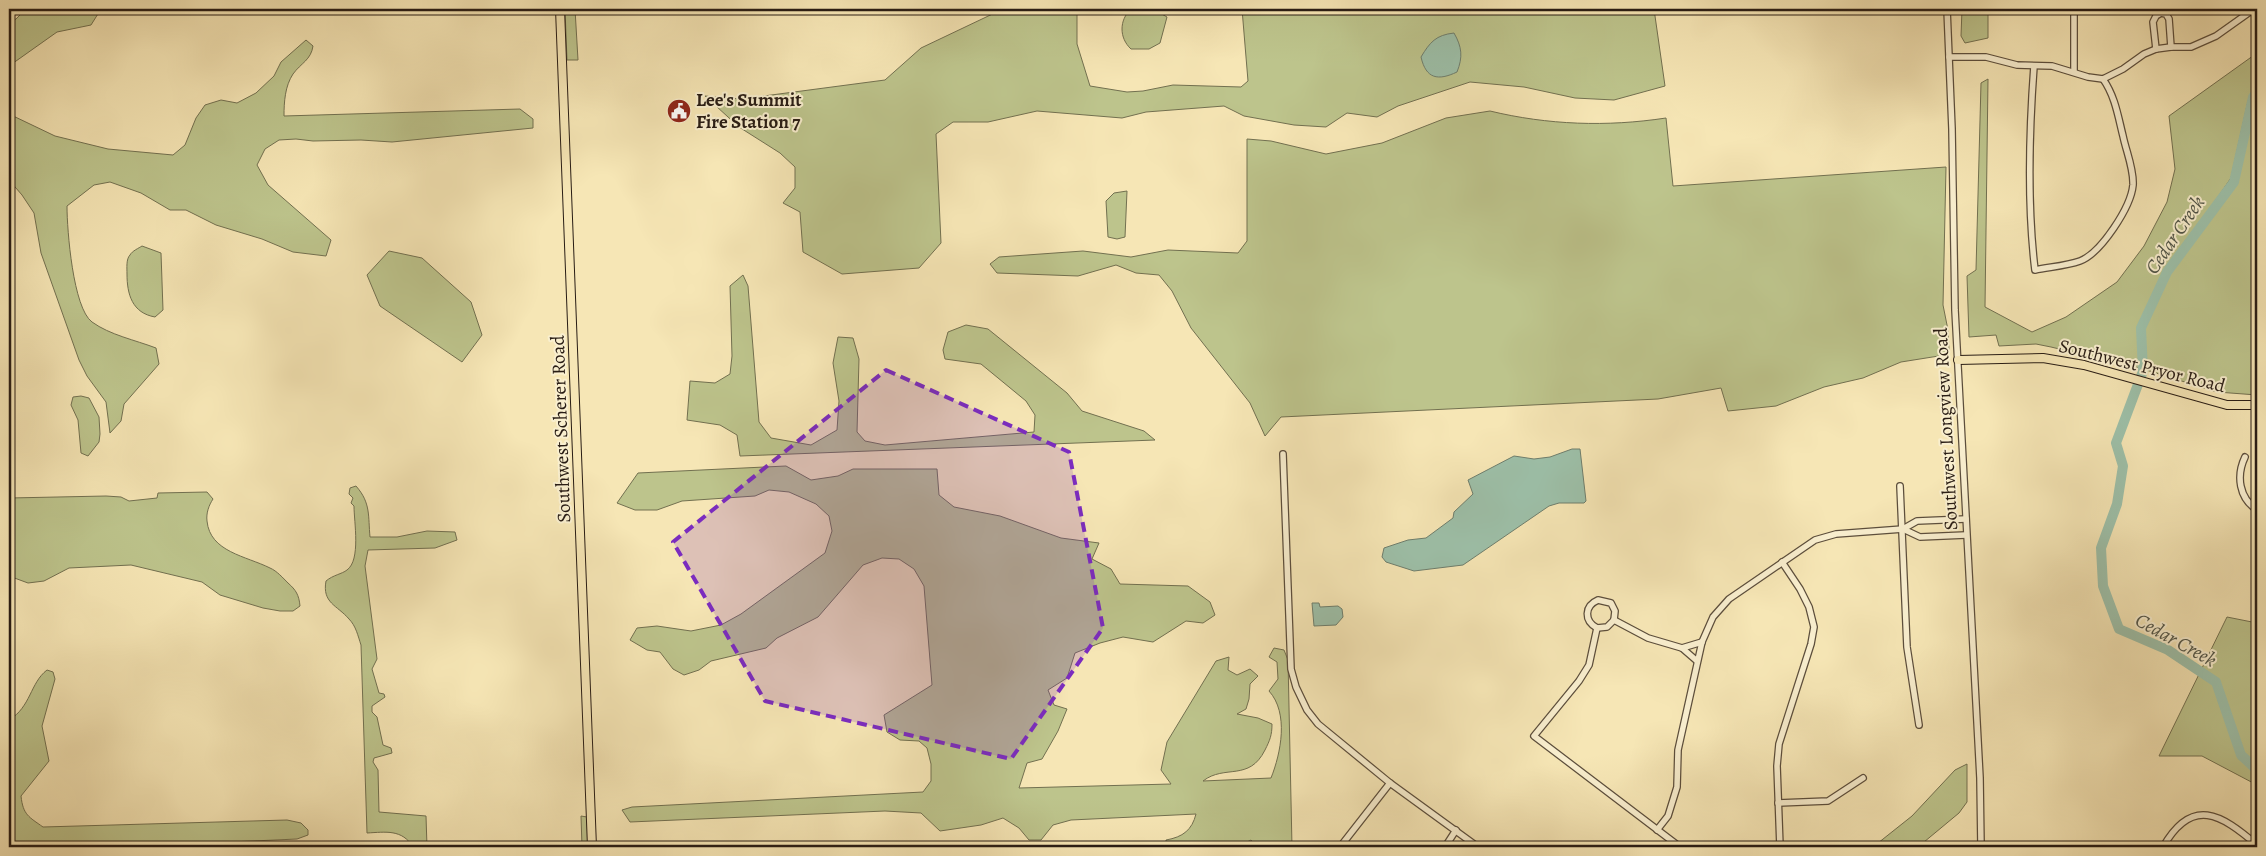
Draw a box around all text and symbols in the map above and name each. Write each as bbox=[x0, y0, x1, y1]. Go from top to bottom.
place label: Lee's Summit Fire Station 7 bbox=[696, 87, 802, 135]
public building icon: Lee's Summit Fire Station 7 bbox=[666, 98, 692, 124]
water label: Cedar Creek bbox=[2139, 190, 2211, 280]
street label: Southwest Longview Road bbox=[1928, 326, 1964, 531]
street label: Southwest Pryor Road bbox=[2056, 333, 2229, 399]
street label: Southwest Scherer Road bbox=[545, 334, 577, 523]
water label: Cedar Creek bbox=[2130, 607, 2222, 673]

